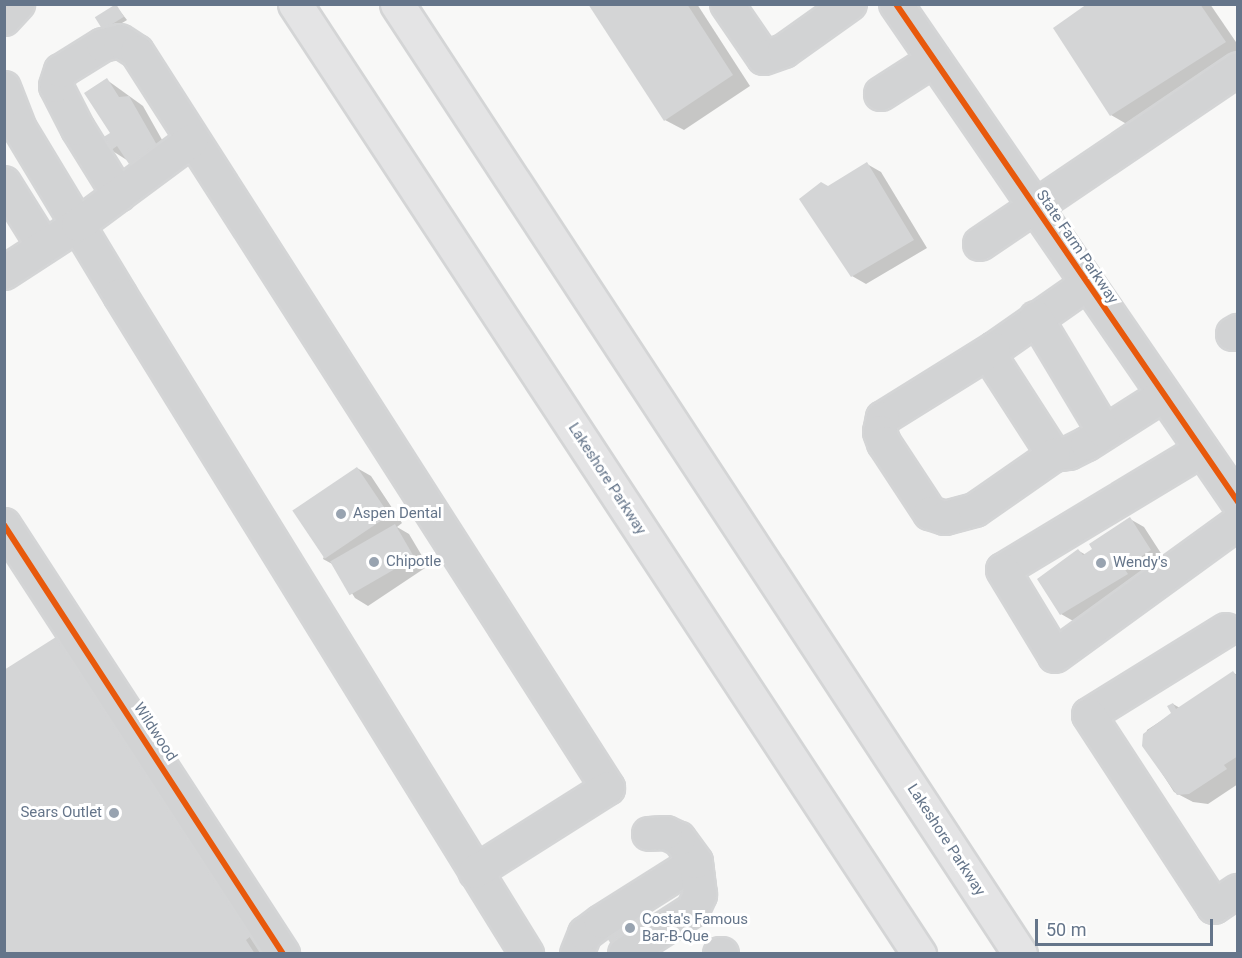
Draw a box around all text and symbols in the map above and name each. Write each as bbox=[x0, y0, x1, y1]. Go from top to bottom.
street label: State Farm Parkway bbox=[1032, 187, 1122, 307]
street label: Lakeshore Parkway bbox=[564, 420, 650, 538]
place label: Aspen Dental bbox=[353, 505, 442, 523]
marker: Aspen Dental bbox=[334, 507, 348, 521]
place label: Chipotle bbox=[386, 553, 441, 571]
place label: Wendy's bbox=[1113, 554, 1168, 572]
marker: Chipotle bbox=[367, 555, 381, 569]
marker: Wendy's bbox=[1094, 556, 1108, 570]
street label: Wildwood bbox=[130, 699, 180, 765]
street label: Lakeshore Parkway bbox=[903, 781, 989, 899]
place label: Sears Outlet bbox=[20, 804, 102, 822]
marker: Sears Outlet bbox=[107, 806, 121, 820]
scale bar bbox=[1038, 907, 1216, 945]
place label: Costa's Famous Bar-B-Que bbox=[642, 910, 748, 945]
text: 50 m bbox=[1046, 919, 1086, 940]
marker: Costa's Famous Bar-B-Que bbox=[623, 921, 637, 935]

